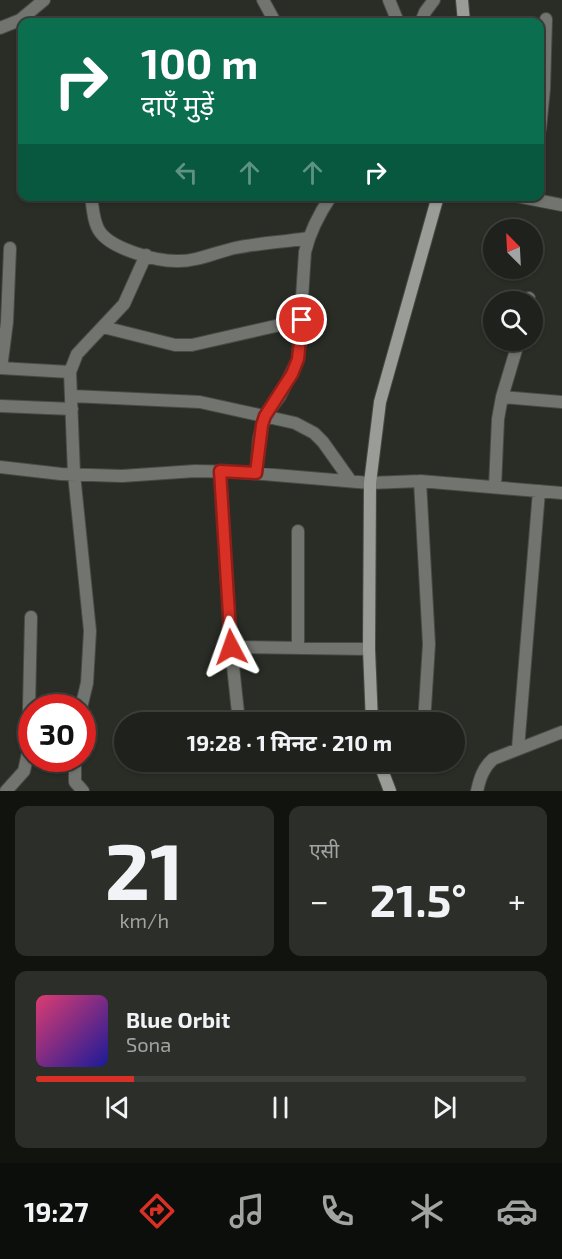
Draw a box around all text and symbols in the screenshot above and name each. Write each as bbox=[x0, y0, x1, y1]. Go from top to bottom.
text: 100 m bbox=[141, 37, 258, 87]
icon: right bbox=[42, 42, 120, 120]
text: दाएँ मुड़ें bbox=[141, 88, 214, 120]
icon: left bbox=[170, 156, 203, 189]
icon: ahead bbox=[233, 156, 266, 189]
icon: ahead bbox=[296, 156, 329, 189]
icon: right bbox=[359, 156, 392, 189]
north arrow bbox=[483, 219, 543, 279]
map controls bbox=[483, 219, 543, 351]
button: search bbox=[483, 291, 543, 351]
pin bbox=[276, 294, 327, 345]
icon: arrive bbox=[285, 303, 318, 336]
position arrow bbox=[199, 615, 263, 679]
speed limit sign: 30 bbox=[18, 694, 96, 772]
text: 19:28 · 1 मिनट · 210 m bbox=[187, 729, 392, 755]
text: 21 bbox=[105, 822, 184, 916]
text: एसी bbox=[310, 838, 339, 862]
text: 21.5° bbox=[370, 872, 467, 926]
text: − bbox=[310, 880, 329, 920]
text: + bbox=[508, 880, 526, 920]
text: km/h bbox=[119, 908, 169, 932]
text: Blue Orbit bbox=[126, 1006, 230, 1032]
text: Sona bbox=[126, 1032, 171, 1056]
icon: previous bbox=[101, 1091, 134, 1124]
icon: pause bbox=[264, 1091, 297, 1124]
icon: next bbox=[428, 1091, 461, 1124]
icon: directions bbox=[136, 1190, 178, 1232]
icon: music bbox=[226, 1190, 268, 1232]
icon: phone bbox=[316, 1190, 358, 1232]
icon: climate bbox=[406, 1190, 448, 1232]
icon: car bbox=[496, 1190, 538, 1232]
text: 19:27 bbox=[24, 1195, 88, 1227]

